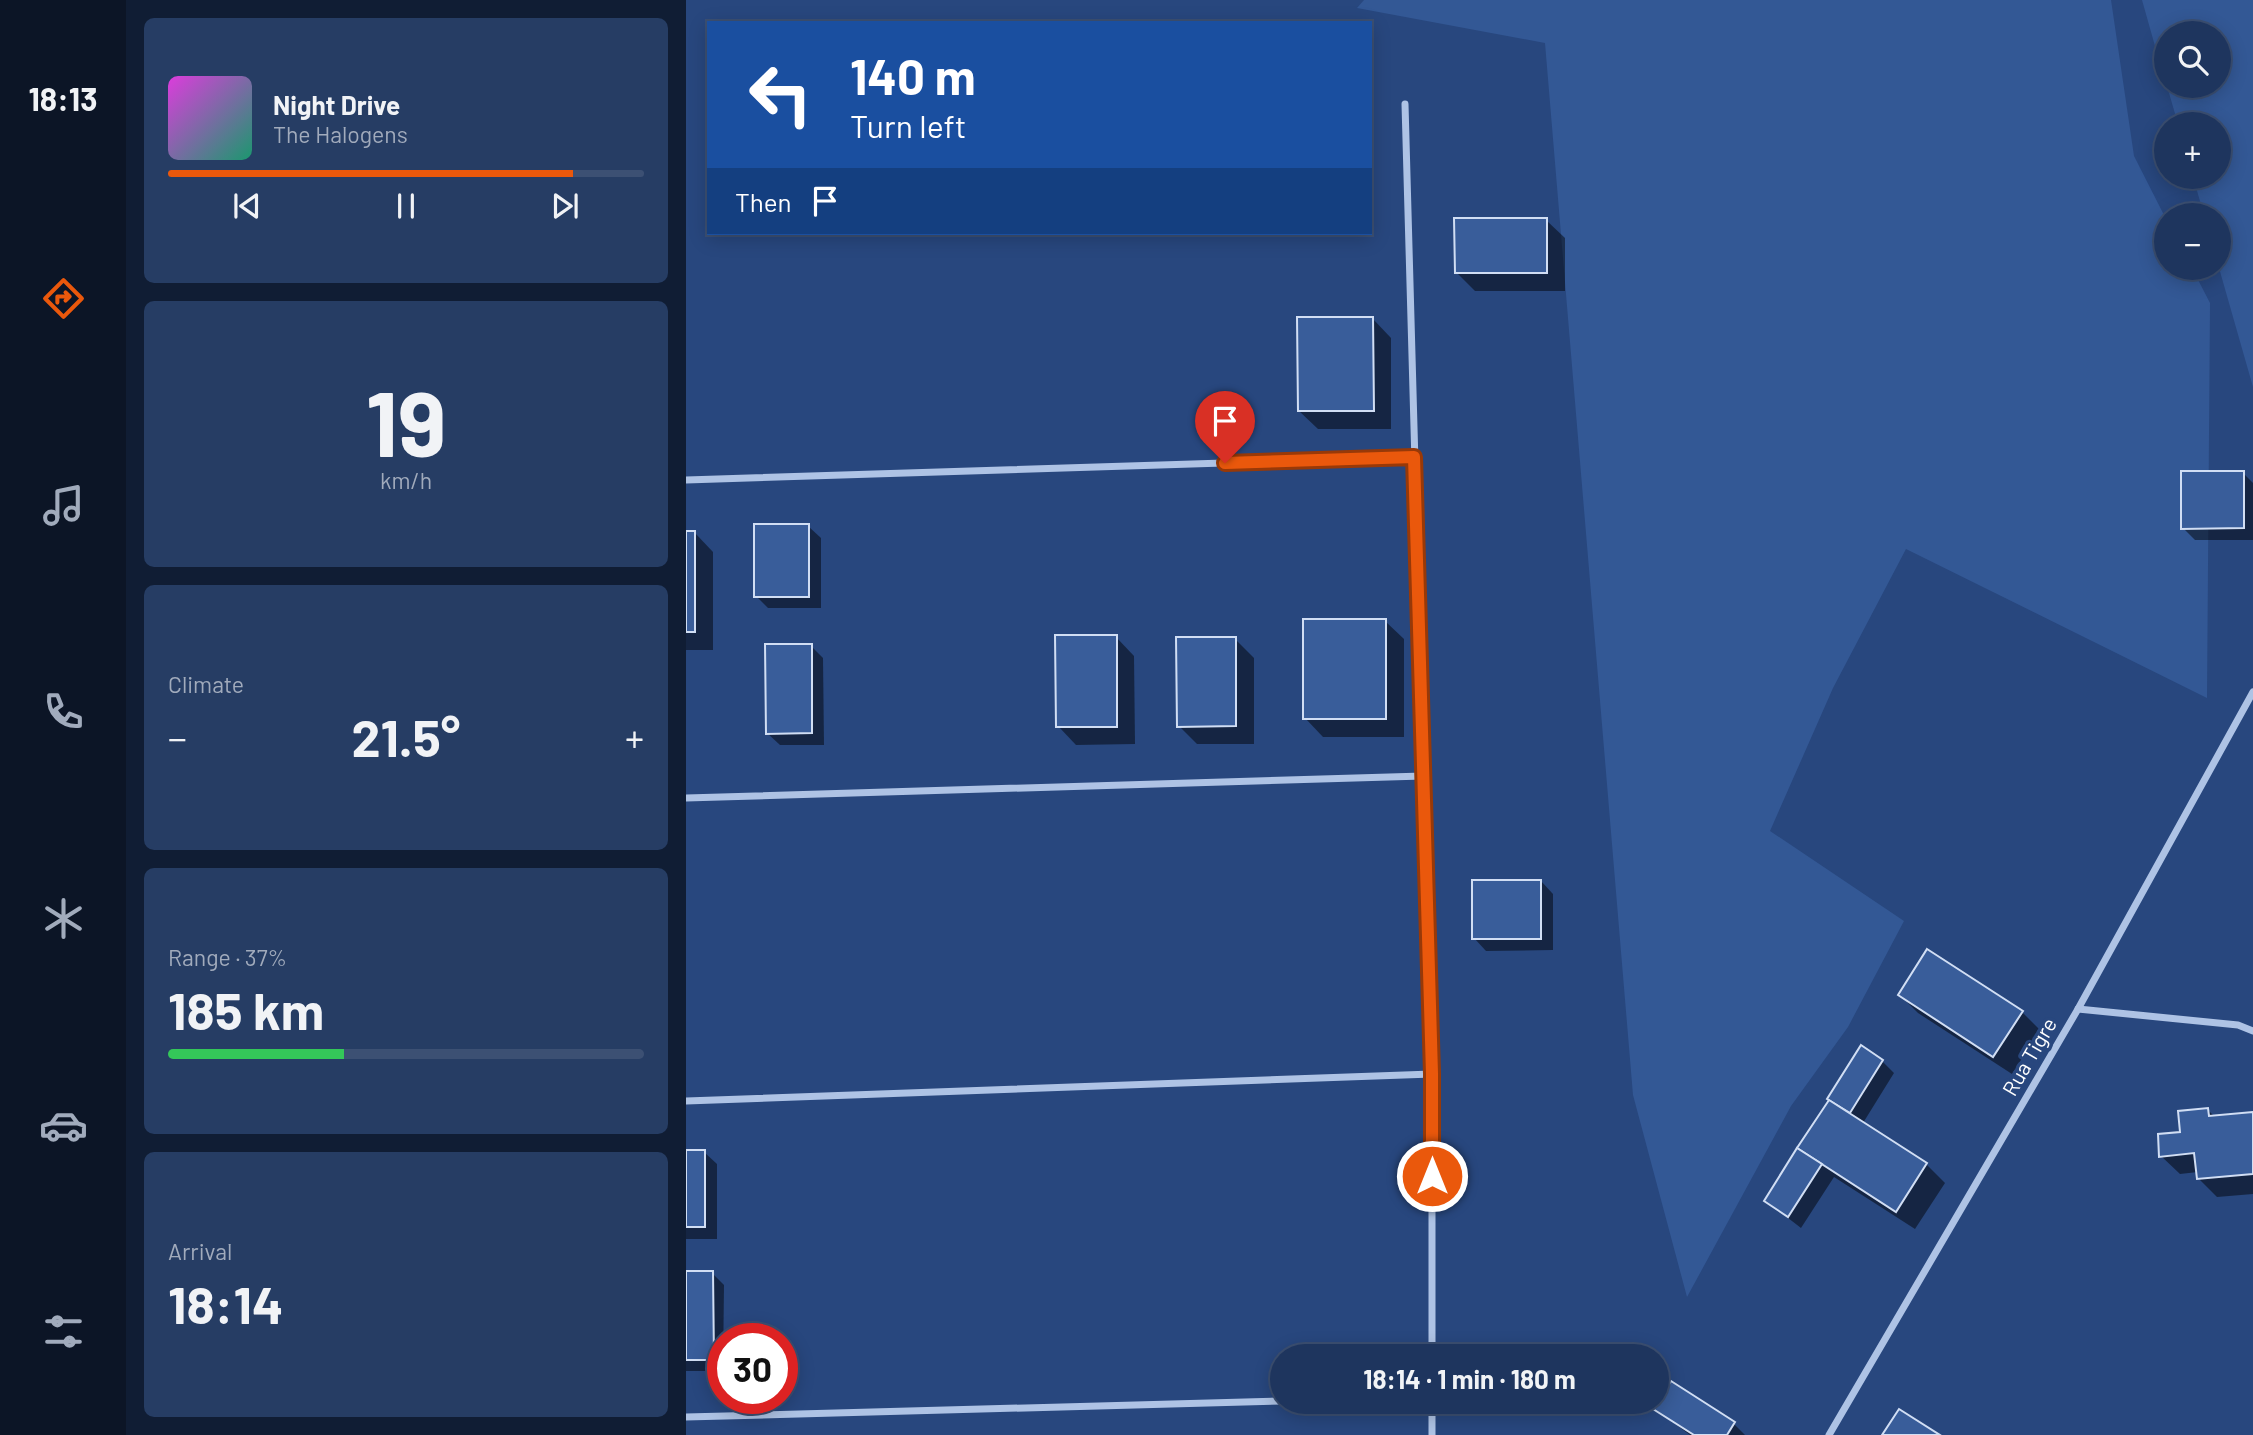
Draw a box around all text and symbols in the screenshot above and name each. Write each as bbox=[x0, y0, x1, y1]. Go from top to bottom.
map controls bbox=[2154, 21, 2231, 280]
button: search bbox=[2154, 21, 2231, 98]
text: 140 m bbox=[850, 46, 976, 105]
icon: left bbox=[735, 49, 826, 140]
text: 18:13 bbox=[29, 79, 97, 117]
text: Night Drive bbox=[273, 89, 400, 120]
text: Turn left bbox=[850, 106, 967, 144]
button: + bbox=[2154, 112, 2231, 189]
text: The Halogens bbox=[273, 120, 408, 148]
icon: arrive bbox=[806, 182, 844, 220]
text: Then bbox=[735, 186, 792, 217]
icon: previous bbox=[228, 187, 266, 225]
icon: pause bbox=[387, 187, 425, 225]
icon: next bbox=[546, 187, 584, 225]
button: − bbox=[2154, 203, 2231, 280]
icon: directions bbox=[39, 274, 88, 323]
text: 19 bbox=[366, 366, 446, 475]
pin bbox=[1195, 391, 1255, 463]
icon: arrive bbox=[1206, 402, 1244, 440]
text: km/h bbox=[380, 466, 432, 494]
icon: music bbox=[39, 481, 88, 530]
text: Climate bbox=[168, 670, 244, 698]
icon: phone bbox=[39, 687, 88, 736]
text: 21.5° bbox=[352, 705, 460, 767]
text: − bbox=[168, 714, 187, 760]
text: + bbox=[625, 714, 644, 760]
icon: climate bbox=[39, 894, 88, 943]
text: Range · 37% bbox=[168, 943, 287, 971]
text: 185 km bbox=[168, 978, 324, 1040]
street label: Rua Tigre bbox=[1996, 1013, 2061, 1100]
icon: car bbox=[39, 1101, 88, 1150]
position arrow bbox=[1395, 1139, 1469, 1213]
text: Arrival bbox=[168, 1237, 232, 1265]
text: 18:14 bbox=[168, 1272, 283, 1334]
icon: filters bbox=[39, 1307, 88, 1356]
speed limit sign: 30 bbox=[707, 1323, 798, 1414]
text: 18:14 · 1 min · 180 m bbox=[1363, 1363, 1576, 1394]

